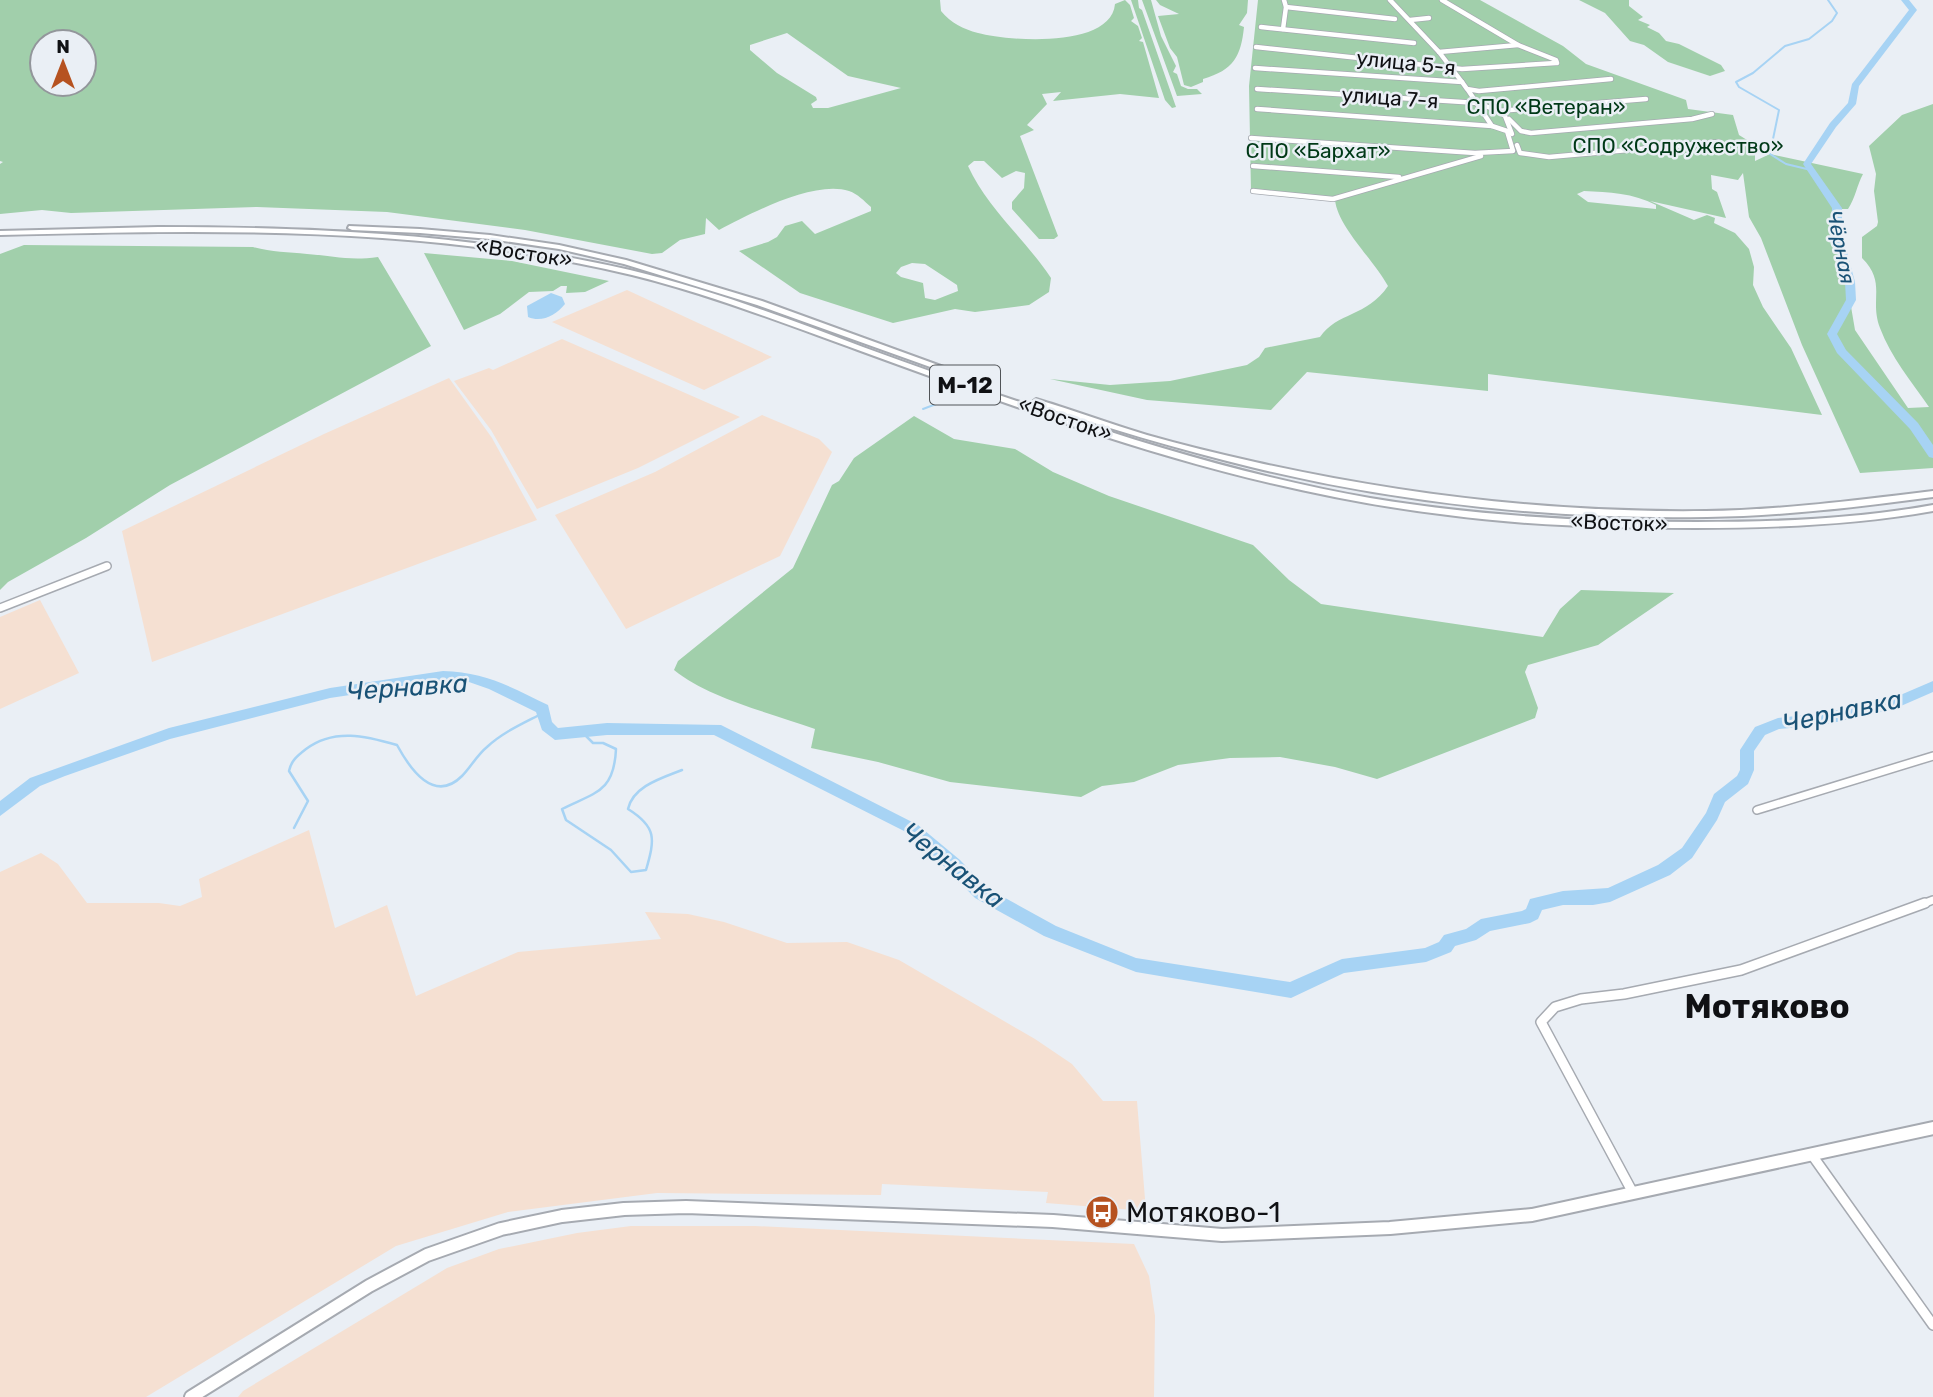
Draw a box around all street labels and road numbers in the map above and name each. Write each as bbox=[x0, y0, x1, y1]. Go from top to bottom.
street label: улица 5-я bbox=[1355, 45, 1457, 80]
street label: улица 7-я bbox=[1341, 82, 1439, 113]
street label: «Восток» bbox=[474, 233, 574, 272]
road number: М-12 bbox=[930, 366, 1000, 404]
street label: «Восток» bbox=[1015, 391, 1115, 446]
street label: «Восток» bbox=[1570, 508, 1668, 537]

